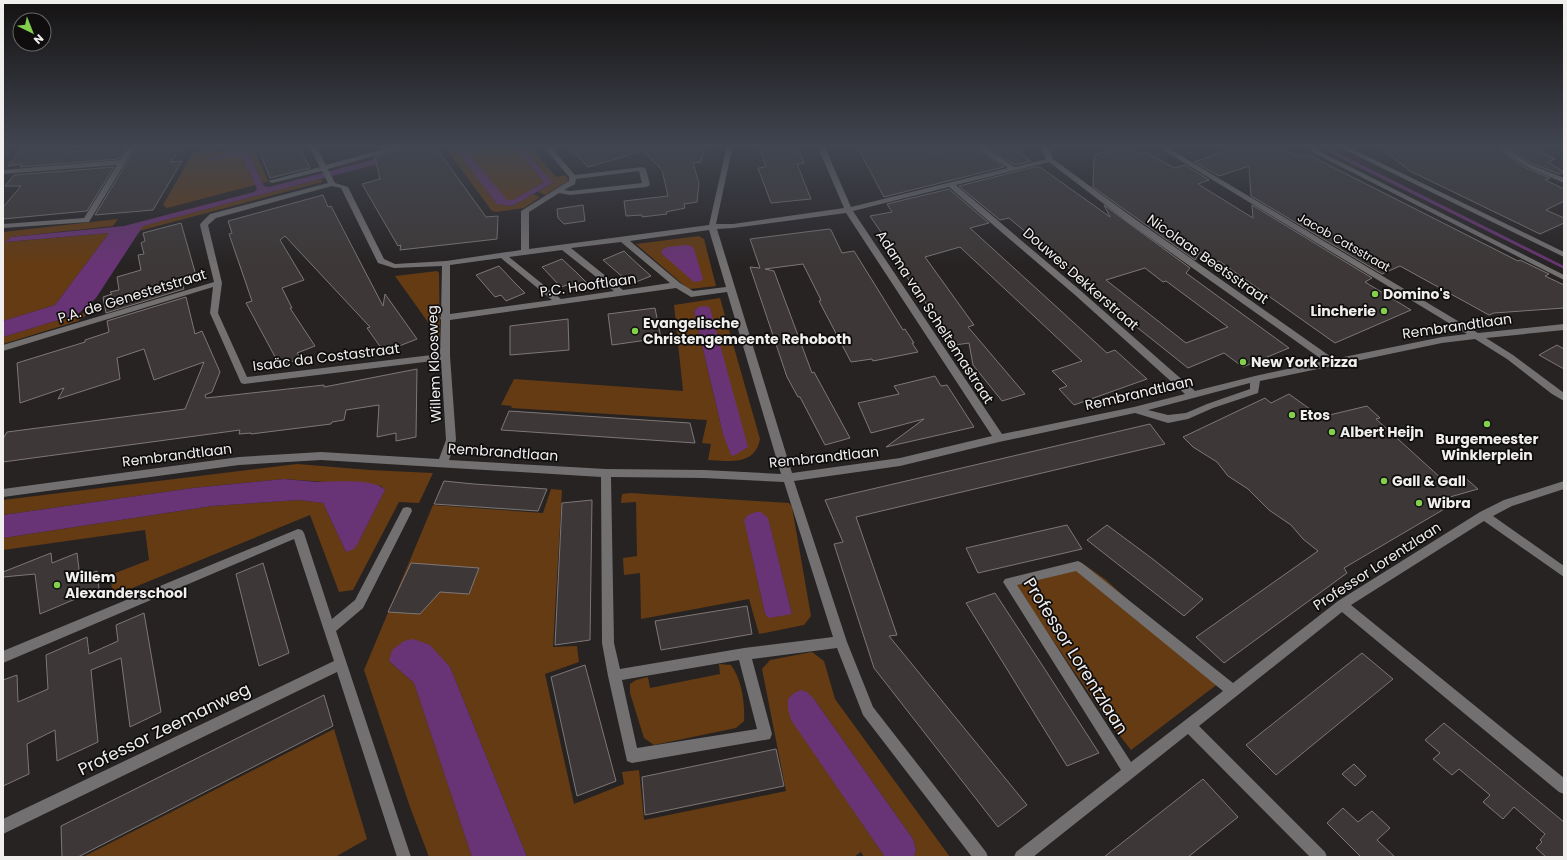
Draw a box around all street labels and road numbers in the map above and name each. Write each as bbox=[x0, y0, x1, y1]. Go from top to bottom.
street label: Nicolaas Beetsstraat bbox=[1143, 209, 1273, 309]
street label: Jacob Catsstraat bbox=[1295, 209, 1393, 275]
street label: Douwes Dekkerstraat bbox=[1019, 223, 1143, 335]
street label: Adama van Scheltemastraat bbox=[871, 226, 999, 408]
street label: P.A. de Genestetstraat bbox=[55, 264, 209, 328]
street label: P.C. Hooftlaan bbox=[538, 268, 638, 302]
street label: Willem Kloosweg bbox=[422, 305, 446, 423]
street label: Rembrandtlaan bbox=[1401, 308, 1513, 344]
street label: Isaäc da Costastraat bbox=[251, 338, 401, 376]
street label: Rembrandtlaan bbox=[1083, 371, 1195, 415]
street label: Rembrandtlaan bbox=[121, 438, 233, 472]
street label: Rembrandtlaan bbox=[447, 438, 559, 466]
street label: Rembrandtlaan bbox=[768, 441, 880, 473]
street label: Professor Lorentzlaan bbox=[1309, 517, 1445, 615]
street label: Professor Lorentzlaan bbox=[1018, 573, 1134, 739]
street label: Professor Zeemanweg bbox=[74, 677, 254, 781]

